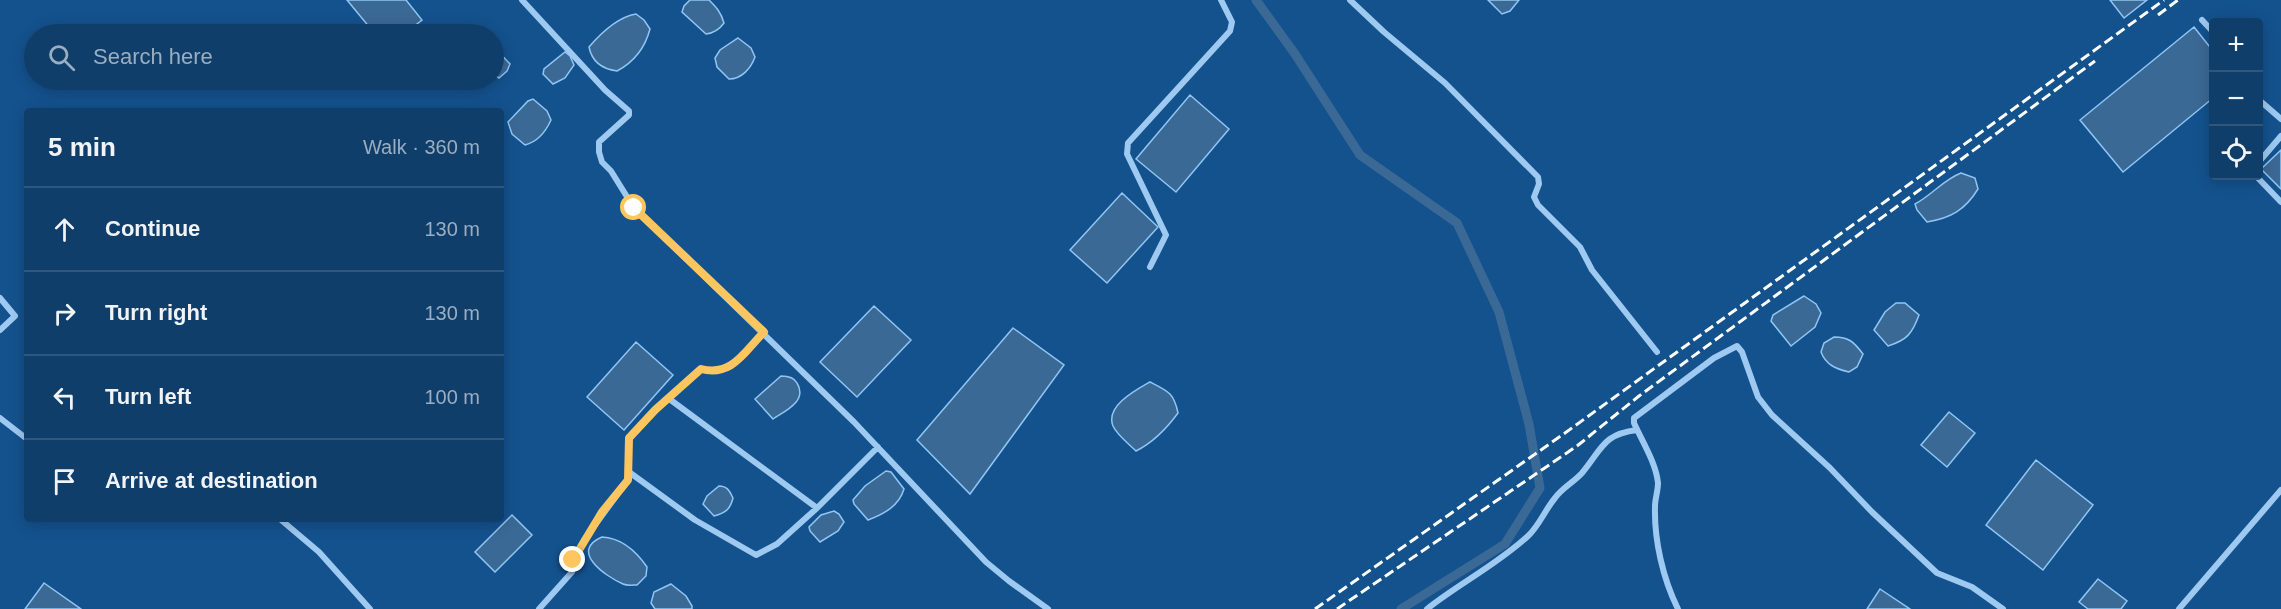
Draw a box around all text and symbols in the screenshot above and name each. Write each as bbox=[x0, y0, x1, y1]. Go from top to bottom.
map controls bbox=[2209, 18, 2263, 180]
button: + bbox=[2209, 18, 2263, 72]
search box bbox=[24, 24, 504, 90]
icon: search bbox=[45, 41, 78, 74]
text: Search here bbox=[93, 44, 213, 69]
button: − bbox=[2209, 72, 2263, 126]
button: locate bbox=[2209, 126, 2263, 180]
text: 5 min bbox=[48, 132, 116, 162]
text: Walk · 360 m bbox=[363, 136, 480, 158]
route start bbox=[620, 194, 646, 220]
icon: ahead bbox=[48, 213, 81, 246]
text: Continue bbox=[105, 216, 200, 241]
text: 130 m bbox=[424, 218, 480, 240]
icon: right bbox=[48, 297, 81, 330]
text: Turn right bbox=[105, 300, 207, 325]
text: 130 m bbox=[424, 302, 480, 324]
icon: left bbox=[48, 381, 81, 414]
text: Turn left bbox=[105, 384, 191, 409]
text: 100 m bbox=[424, 386, 480, 408]
icon: arrive bbox=[48, 465, 81, 498]
text: Arrive at destination bbox=[105, 468, 318, 493]
route end bbox=[559, 546, 585, 572]

